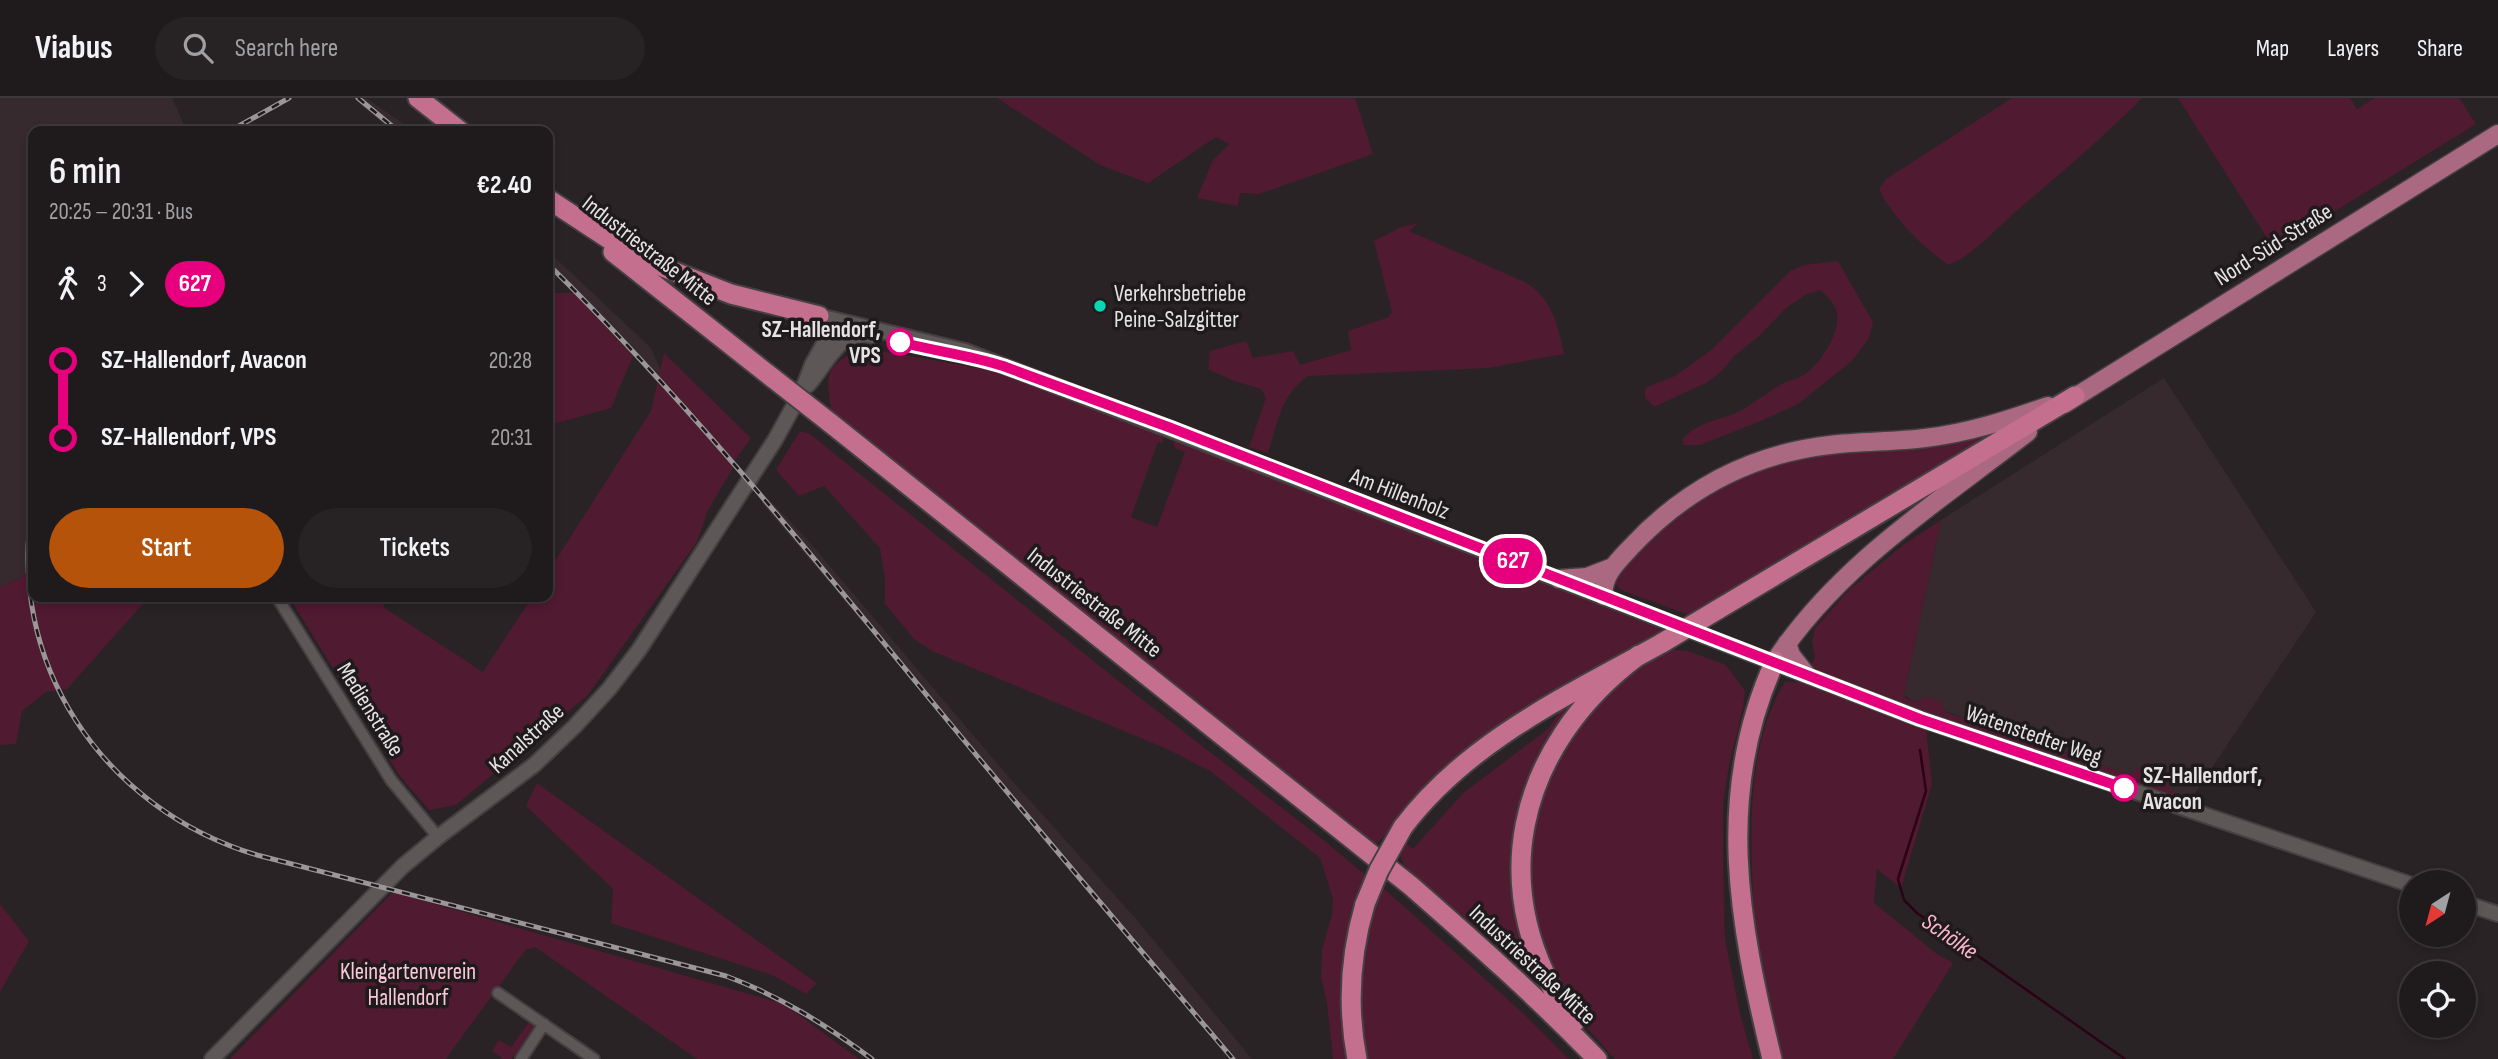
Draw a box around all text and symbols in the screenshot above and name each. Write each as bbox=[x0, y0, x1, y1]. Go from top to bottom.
search box bbox=[155, 17, 645, 80]
text: Viabus bbox=[35, 28, 113, 68]
icon: search bbox=[179, 29, 217, 67]
text: Search here bbox=[235, 33, 338, 64]
text: Map bbox=[2256, 34, 2289, 63]
text: Layers bbox=[2327, 34, 2379, 63]
text: Share bbox=[2417, 34, 2463, 63]
text: 6 min bbox=[49, 149, 121, 194]
text: €2.40 bbox=[476, 170, 532, 201]
street label: Industriestraße Mitte bbox=[577, 190, 722, 312]
text: 20:25 – 20:31 · Bus bbox=[49, 198, 193, 226]
street label: Nord-Süd-Straße bbox=[2209, 198, 2338, 292]
icon: walk bbox=[49, 265, 87, 303]
icon: forward bbox=[117, 265, 155, 303]
text: 627 bbox=[179, 269, 211, 298]
text: 3 bbox=[97, 270, 107, 298]
place label: Verkehrsbetriebe Peine-Salzgitter bbox=[1114, 280, 1246, 334]
marker: Verkehrsbetriebe Peine-Salzgitter bbox=[1092, 298, 1108, 314]
place label: SZ-Hallendorf, VPS bbox=[762, 316, 881, 370]
marker: SZ-Hallendorf, VPS bbox=[887, 329, 913, 355]
text: SZ-Hallendorf, Avacon bbox=[101, 345, 307, 376]
text: 20:28 bbox=[489, 347, 532, 375]
text: SZ-Hallendorf, VPS bbox=[101, 422, 276, 453]
text: 20:31 bbox=[491, 424, 532, 452]
street label: Am Hillenholz bbox=[1345, 462, 1453, 526]
button: Start bbox=[49, 508, 284, 588]
button: Tickets bbox=[298, 508, 532, 588]
line badge: 627 bbox=[1473, 538, 1553, 584]
street label: Industriestraße Mitte bbox=[1022, 542, 1167, 664]
text: 627 bbox=[1497, 546, 1529, 575]
street label: Medienstraße bbox=[330, 658, 410, 762]
street label: Kanalstraße bbox=[483, 698, 570, 780]
street label: Watenstedter Weg bbox=[1962, 699, 2106, 771]
place label: SZ-Hallendorf, Avacon bbox=[2142, 762, 2263, 816]
marker: SZ-Hallendorf, Avacon bbox=[2111, 775, 2137, 801]
north arrow bbox=[2399, 870, 2476, 947]
map controls bbox=[2399, 870, 2476, 1038]
street label: Industriestraße Mitte bbox=[1463, 899, 1601, 1031]
water label: Schölke bbox=[1916, 907, 1983, 966]
park label: Kleingartenverein Hallendorf bbox=[340, 958, 476, 1012]
button: locate bbox=[2399, 961, 2476, 1038]

